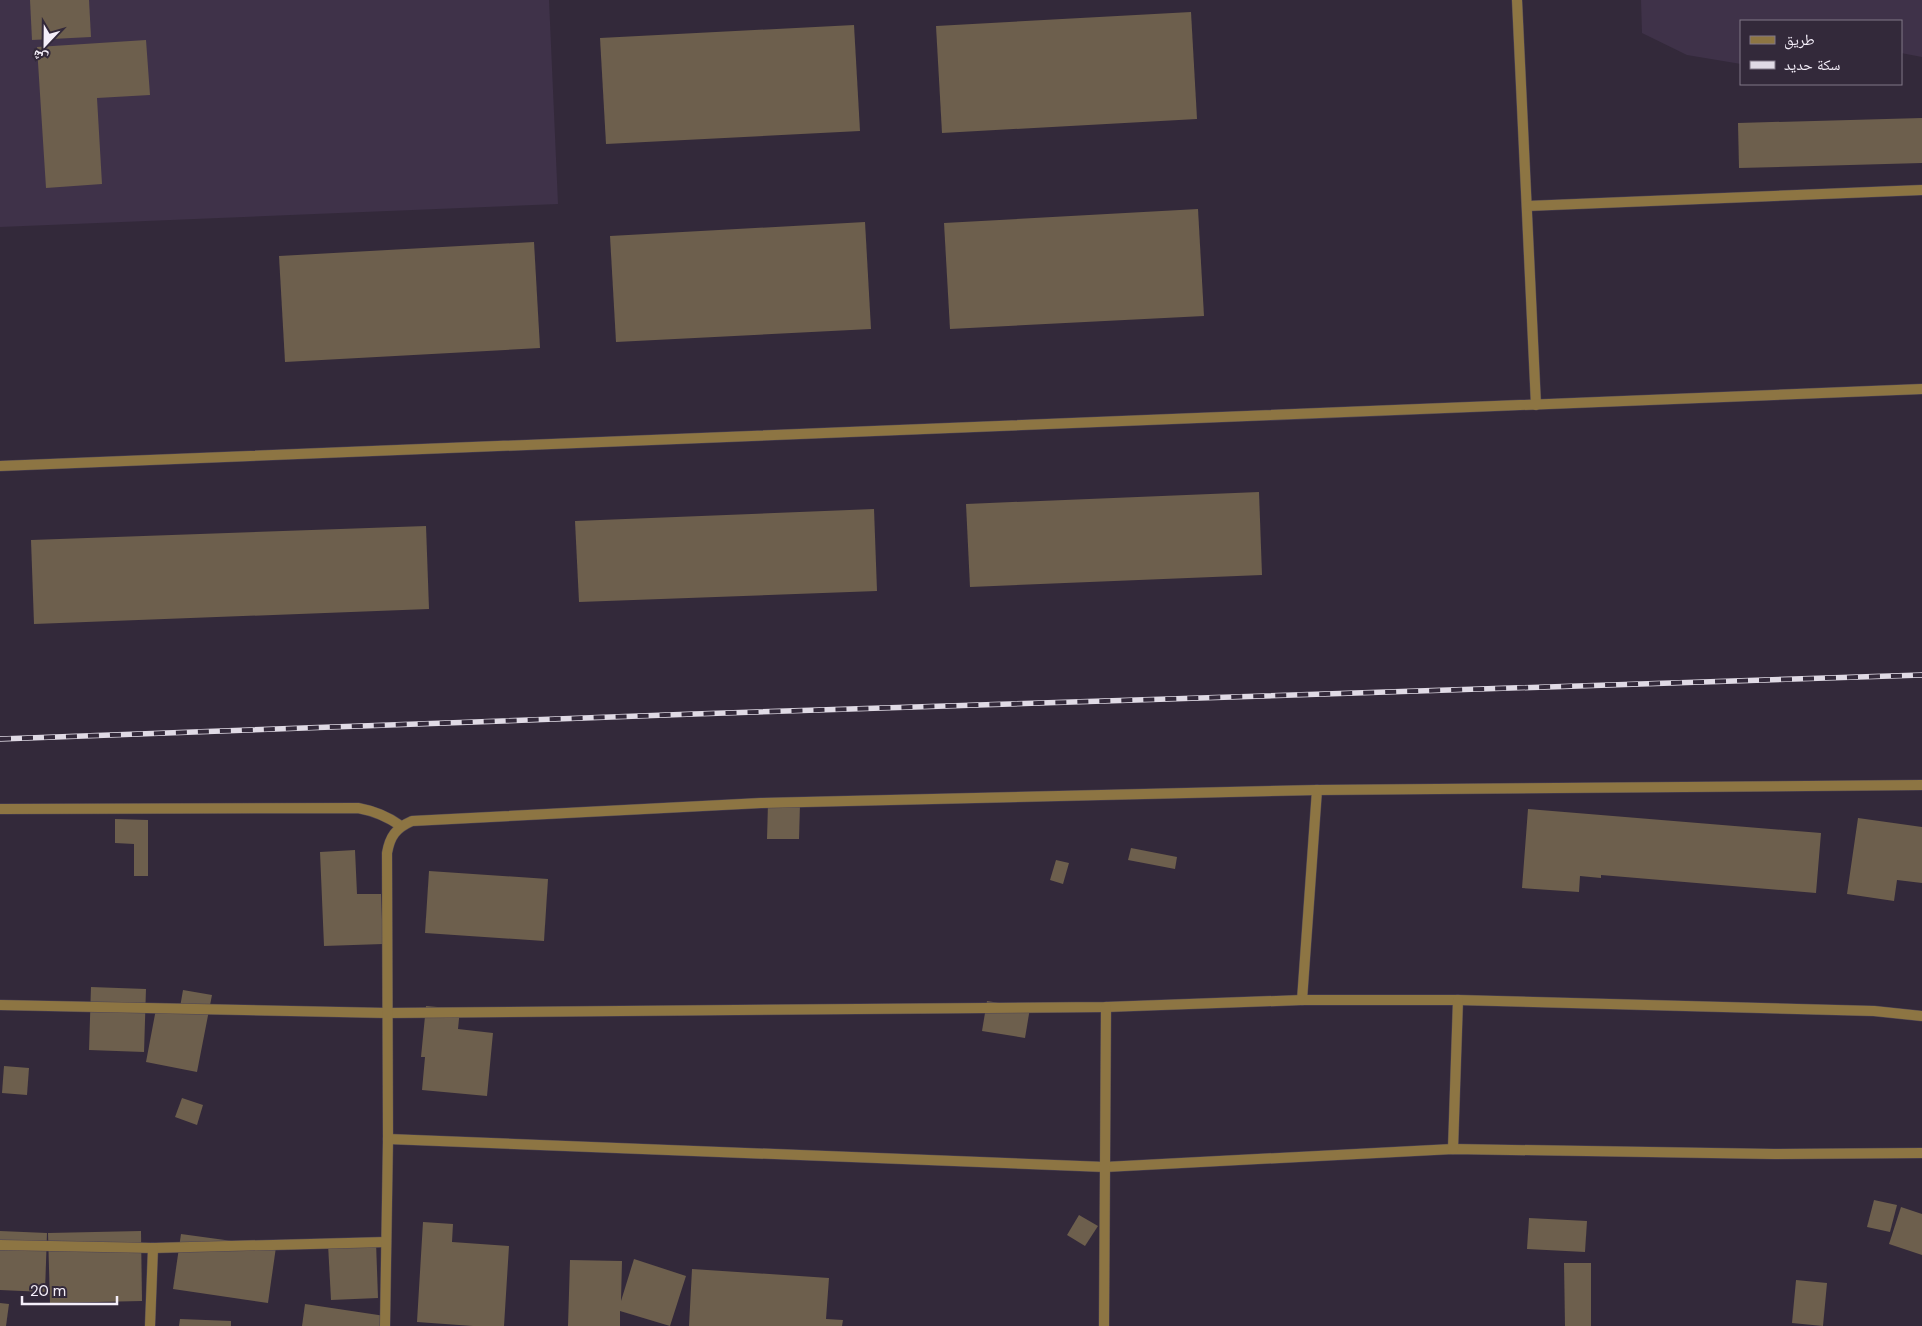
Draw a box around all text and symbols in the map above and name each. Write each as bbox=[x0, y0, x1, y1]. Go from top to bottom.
north arrow bbox=[20, 20, 70, 70]
legend bbox=[1740, 20, 1902, 85]
text: طريق bbox=[1784, 30, 1815, 50]
text: ش bbox=[30, 46, 50, 68]
text: سكة حديد bbox=[1784, 55, 1841, 75]
scale bar bbox=[22, 1274, 118, 1306]
text: 20 m bbox=[30, 1281, 66, 1301]

